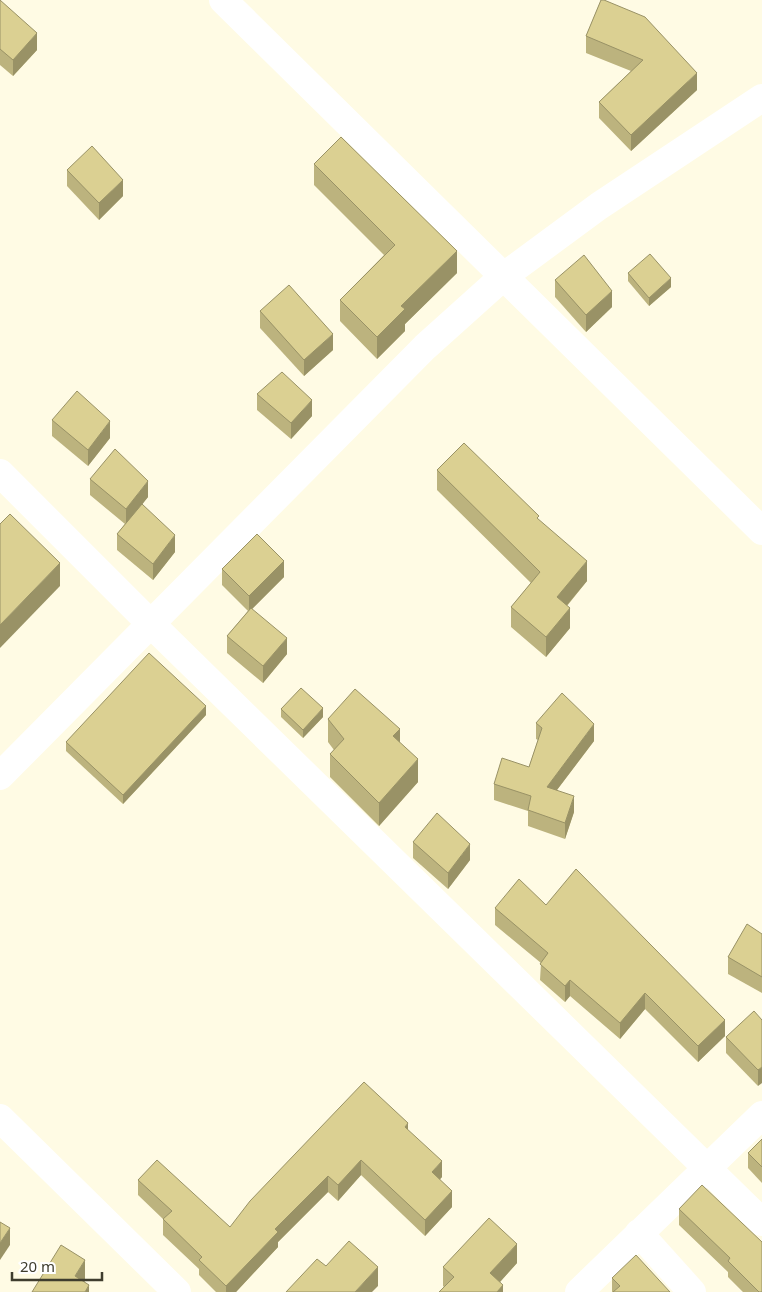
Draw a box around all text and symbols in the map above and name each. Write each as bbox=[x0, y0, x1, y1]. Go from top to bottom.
scale bar bbox=[12, 1250, 102, 1282]
text: 20 m bbox=[20, 1256, 55, 1276]

